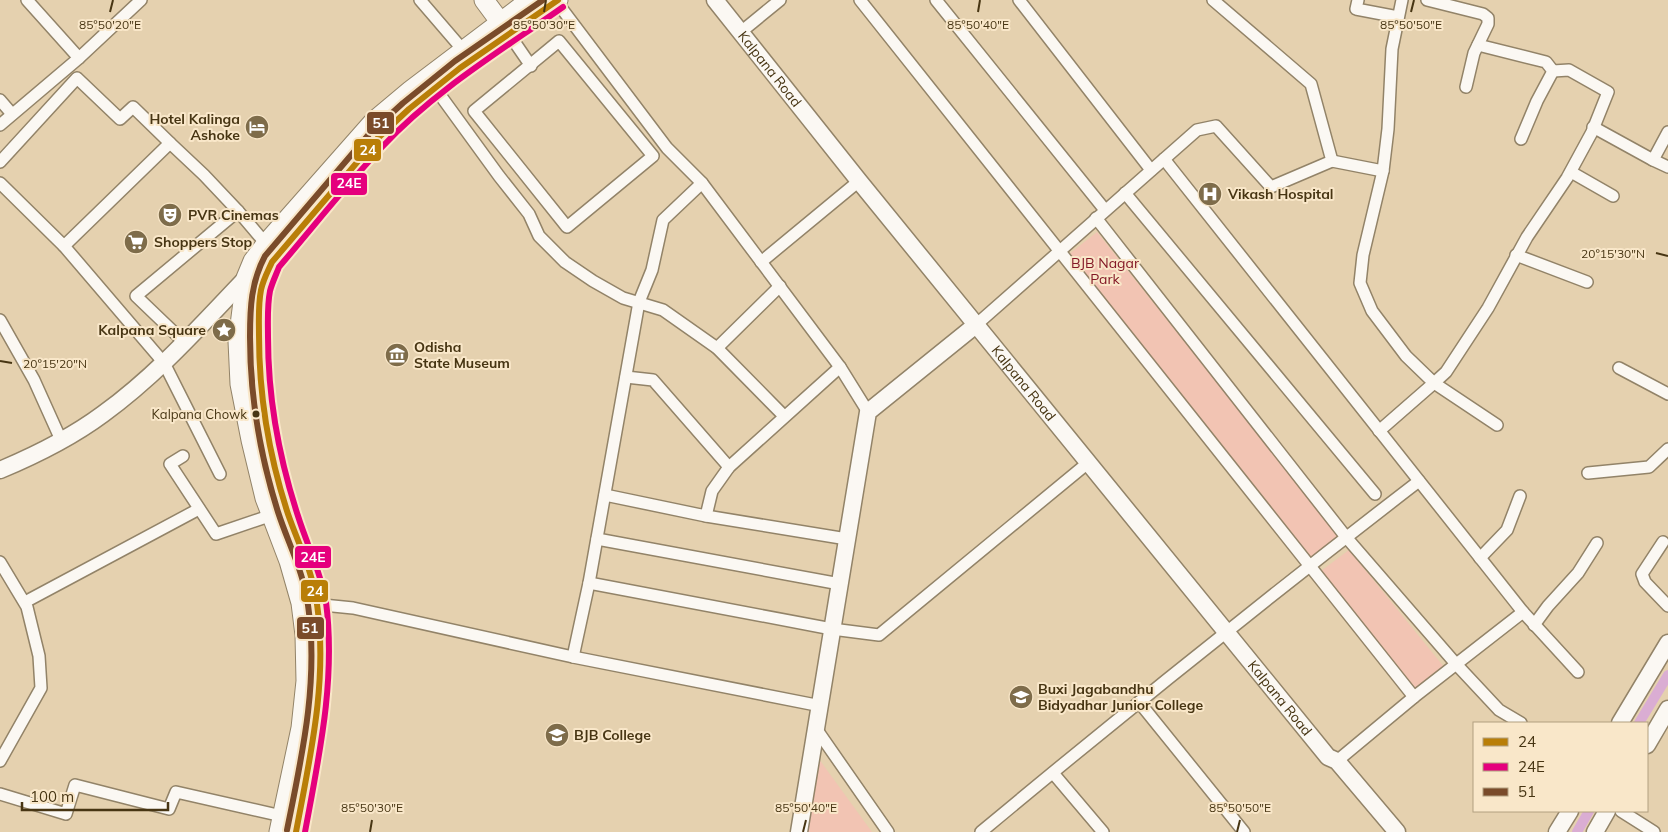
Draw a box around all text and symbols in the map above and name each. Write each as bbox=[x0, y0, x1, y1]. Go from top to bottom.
text: 85°50'20"E bbox=[79, 17, 141, 32]
text: 85°50'30"E bbox=[513, 17, 575, 32]
text: 85°50'40"E bbox=[947, 17, 1009, 32]
text: 85°50'50"E bbox=[1380, 17, 1442, 32]
street label: Kalpana Road bbox=[734, 27, 805, 110]
place label: Hotel Kalinga Ashoke bbox=[149, 110, 240, 144]
line badge: 51 bbox=[366, 111, 395, 135]
hotel icon: Hotel Kalinga Ashoke bbox=[244, 114, 270, 140]
text: 51 bbox=[373, 114, 389, 132]
line badge: 24 bbox=[353, 138, 382, 162]
text: 24 bbox=[360, 141, 377, 159]
line badge: 24E bbox=[330, 172, 368, 196]
text: 24E bbox=[336, 174, 362, 192]
hospital icon: Vikash Hospital bbox=[1197, 181, 1223, 207]
place label: Vikash Hospital bbox=[1227, 185, 1334, 203]
theatre icon: PVR Cinemas bbox=[157, 202, 183, 228]
place label: PVR Cinemas bbox=[188, 206, 279, 224]
supermarket icon: Shoppers Stop bbox=[123, 229, 149, 255]
place label: Shoppers Stop bbox=[154, 233, 253, 251]
text: 20°15'30"N bbox=[1581, 246, 1645, 261]
park label: BJB Nagar Park bbox=[1071, 254, 1140, 288]
place icon: Kalpana Square bbox=[211, 317, 237, 343]
place label: Kalpana Square bbox=[98, 321, 206, 339]
place label: Odisha State Museum bbox=[414, 338, 510, 372]
museum icon: Odisha State Museum bbox=[384, 342, 410, 368]
street label: Kalpana Road bbox=[988, 342, 1060, 425]
text: 20°15'20"N bbox=[23, 356, 87, 371]
place label: Kalpana Chowk bbox=[152, 406, 247, 422]
marker: Kalpana Chowk bbox=[251, 409, 261, 419]
line badge: 24E bbox=[294, 545, 332, 569]
text: 24E bbox=[300, 548, 326, 566]
line badge: 24 bbox=[300, 579, 329, 603]
text: 24 bbox=[307, 582, 324, 600]
line badge: 51 bbox=[296, 616, 325, 640]
text: 51 bbox=[302, 619, 318, 637]
street label: Kalpana Road bbox=[1244, 657, 1316, 739]
place label: Buxi Jagabandhu Bidyadhar Junior College bbox=[1038, 680, 1203, 714]
school or university icon: Buxi Jagabandhu Bidyadhar Junior College bbox=[1008, 684, 1034, 710]
school or university icon: BJB College bbox=[544, 722, 570, 748]
legend bbox=[1473, 722, 1648, 812]
place label: BJB College bbox=[574, 726, 651, 744]
text: 24 bbox=[1518, 732, 1536, 751]
text: 24E bbox=[1518, 757, 1545, 776]
scale bar bbox=[22, 780, 169, 812]
text: 51 bbox=[1518, 782, 1536, 801]
text: 100 m bbox=[30, 787, 74, 806]
text: 85°50'30"E bbox=[341, 800, 403, 815]
text: 85°50'40"E bbox=[775, 800, 837, 815]
text: 85°50'50"E bbox=[1209, 800, 1271, 815]

